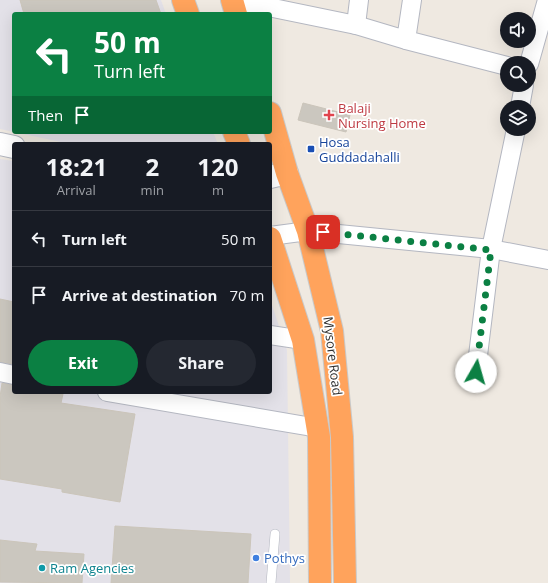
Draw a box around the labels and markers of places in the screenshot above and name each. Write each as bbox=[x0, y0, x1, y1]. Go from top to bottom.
place label: Balaji Nursing Home bbox=[338, 99, 426, 132]
marker: Balaji Nursing Home bbox=[323, 109, 335, 121]
place label: Hosa Guddadahalli bbox=[319, 133, 400, 166]
marker: Hosa Guddadahalli bbox=[306, 144, 316, 154]
pin bbox=[306, 215, 340, 249]
place label: Pothys bbox=[264, 549, 305, 567]
marker: Pothys bbox=[251, 553, 261, 563]
place label: Ram Agencies bbox=[50, 559, 134, 577]
marker: Ram Agencies bbox=[37, 563, 47, 573]

